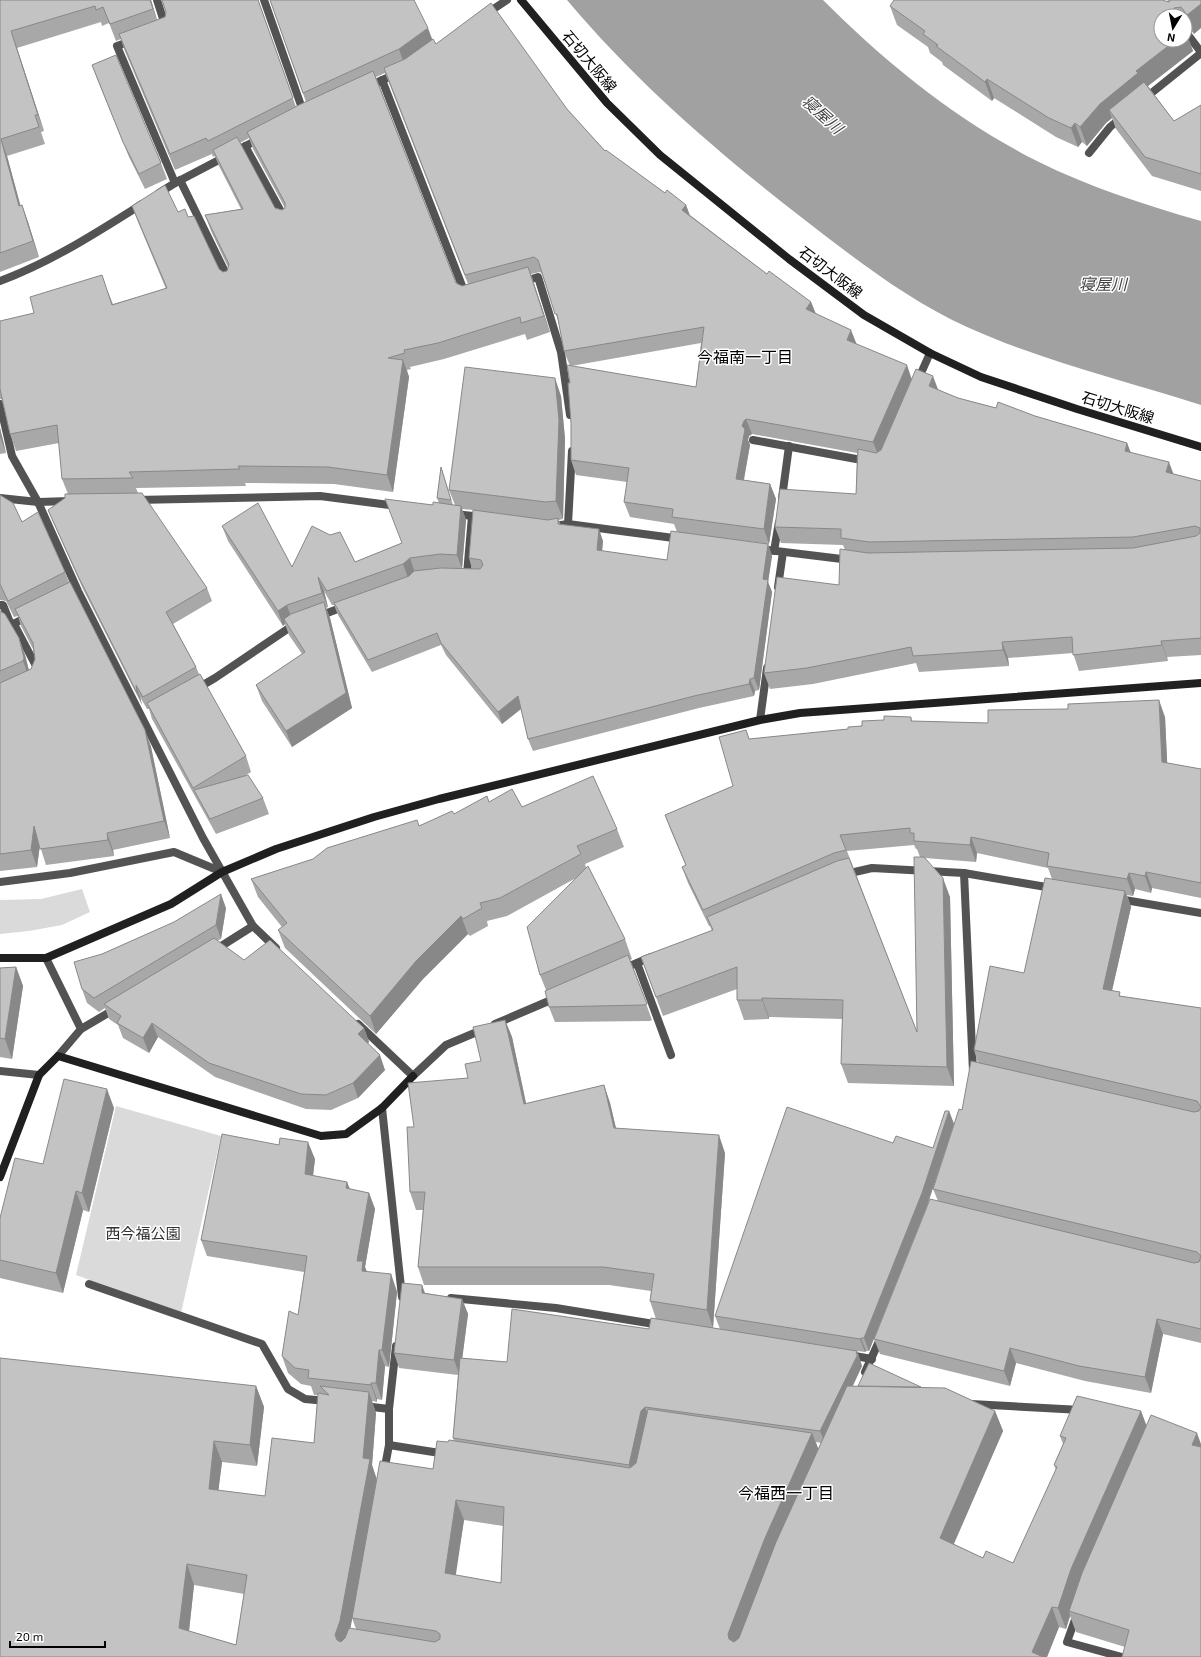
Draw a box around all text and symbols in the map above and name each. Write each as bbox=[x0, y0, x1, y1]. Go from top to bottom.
north arrow bbox=[1153, 8, 1193, 48]
street label: 石切大阪線 bbox=[559, 26, 621, 96]
text: N bbox=[1166, 31, 1176, 45]
water label: 寝屋川 bbox=[799, 91, 849, 138]
street label: 石切大阪線 bbox=[796, 242, 866, 302]
water label: 寝屋川 bbox=[1079, 274, 1129, 293]
district label: 今福南一丁目 bbox=[697, 347, 793, 366]
street label: 石切大阪線 bbox=[1079, 387, 1157, 427]
park label: 西今福公園 bbox=[105, 1224, 181, 1242]
district label: 今福西一丁目 bbox=[738, 1483, 834, 1502]
scale bar bbox=[10, 1623, 105, 1649]
text: 20 m bbox=[16, 1629, 43, 1643]

